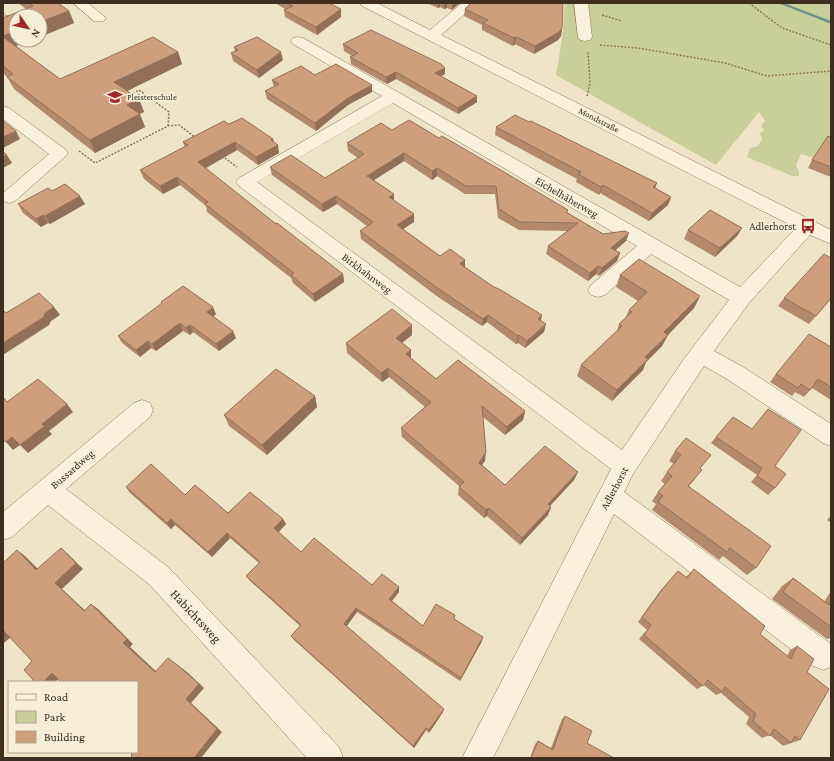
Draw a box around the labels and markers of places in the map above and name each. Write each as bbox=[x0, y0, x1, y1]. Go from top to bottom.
school or university icon: Pleisterschule bbox=[106, 88, 124, 106]
place label: Pleisterschule bbox=[127, 92, 177, 102]
bus stop icon: Adlerhorst bbox=[799, 217, 817, 235]
place label: Adlerhorst bbox=[749, 220, 796, 232]

